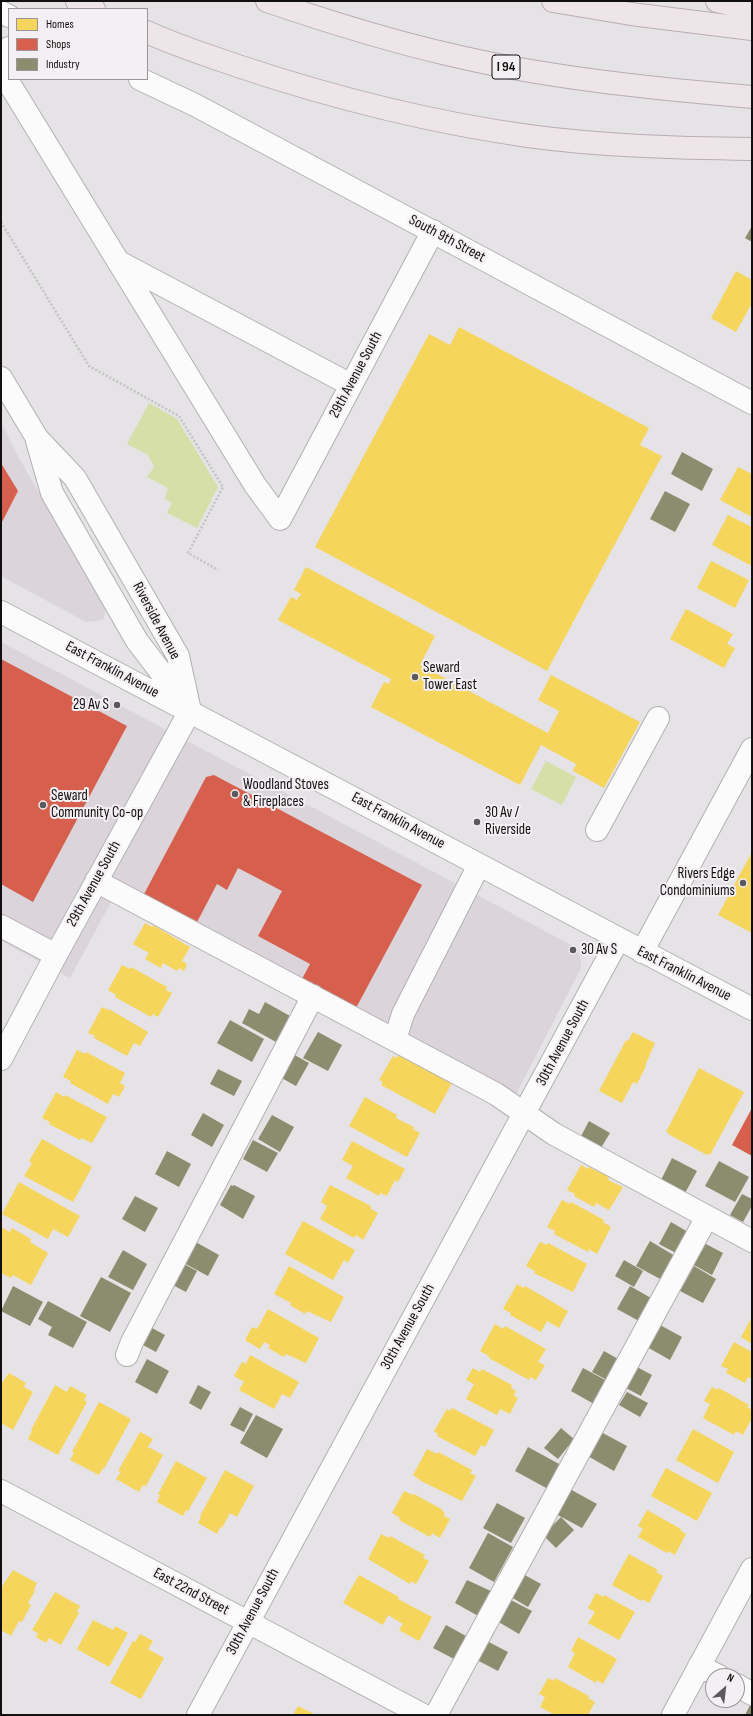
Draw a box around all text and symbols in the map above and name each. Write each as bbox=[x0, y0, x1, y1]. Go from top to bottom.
legend bbox=[8, 8, 148, 80]
text: Homes bbox=[46, 17, 74, 32]
text: Shops bbox=[46, 37, 71, 52]
road number: I 94 bbox=[492, 55, 520, 79]
text: Industry bbox=[46, 57, 80, 72]
street label: South 9th Street bbox=[406, 211, 488, 267]
street label: 29th Avenue South bbox=[326, 329, 386, 421]
street label: Riverside Avenue bbox=[128, 579, 184, 663]
street label: East Franklin Avenue bbox=[62, 638, 162, 702]
place label: Seward Tower East bbox=[423, 659, 477, 694]
marker: Seward Tower East bbox=[410, 672, 420, 682]
place label: 29 Av S bbox=[73, 696, 109, 714]
marker: 29 Av S bbox=[112, 700, 122, 710]
place label: Woodland Stoves & Fireplaces bbox=[243, 776, 329, 811]
place label: Seward Community Co-op bbox=[51, 787, 143, 822]
marker: Woodland Stoves & Fireplaces bbox=[230, 789, 240, 799]
street label: East Franklin Avenue bbox=[348, 789, 448, 853]
marker: Seward Community Co-op bbox=[38, 800, 48, 810]
place label: 30 Av / Riverside bbox=[485, 804, 531, 839]
marker: 30 Av / Riverside bbox=[472, 817, 482, 827]
street label: 29th Avenue South bbox=[63, 838, 125, 930]
place label: Rivers Edge Condominiums bbox=[660, 865, 735, 900]
marker: Rivers Edge Condominiums bbox=[738, 878, 748, 888]
place label: 30 Av S bbox=[581, 941, 617, 959]
street label: East Franklin Avenue bbox=[634, 943, 734, 1005]
marker: 30 Av S bbox=[568, 945, 578, 955]
street label: 30th Avenue South bbox=[533, 997, 593, 1089]
street label: 30th Avenue South bbox=[377, 1281, 439, 1373]
street label: East 22nd Street bbox=[150, 1565, 232, 1619]
street label: 30th Avenue South bbox=[223, 1566, 283, 1658]
north arrow bbox=[705, 1668, 745, 1708]
text: N bbox=[725, 1671, 736, 1685]

